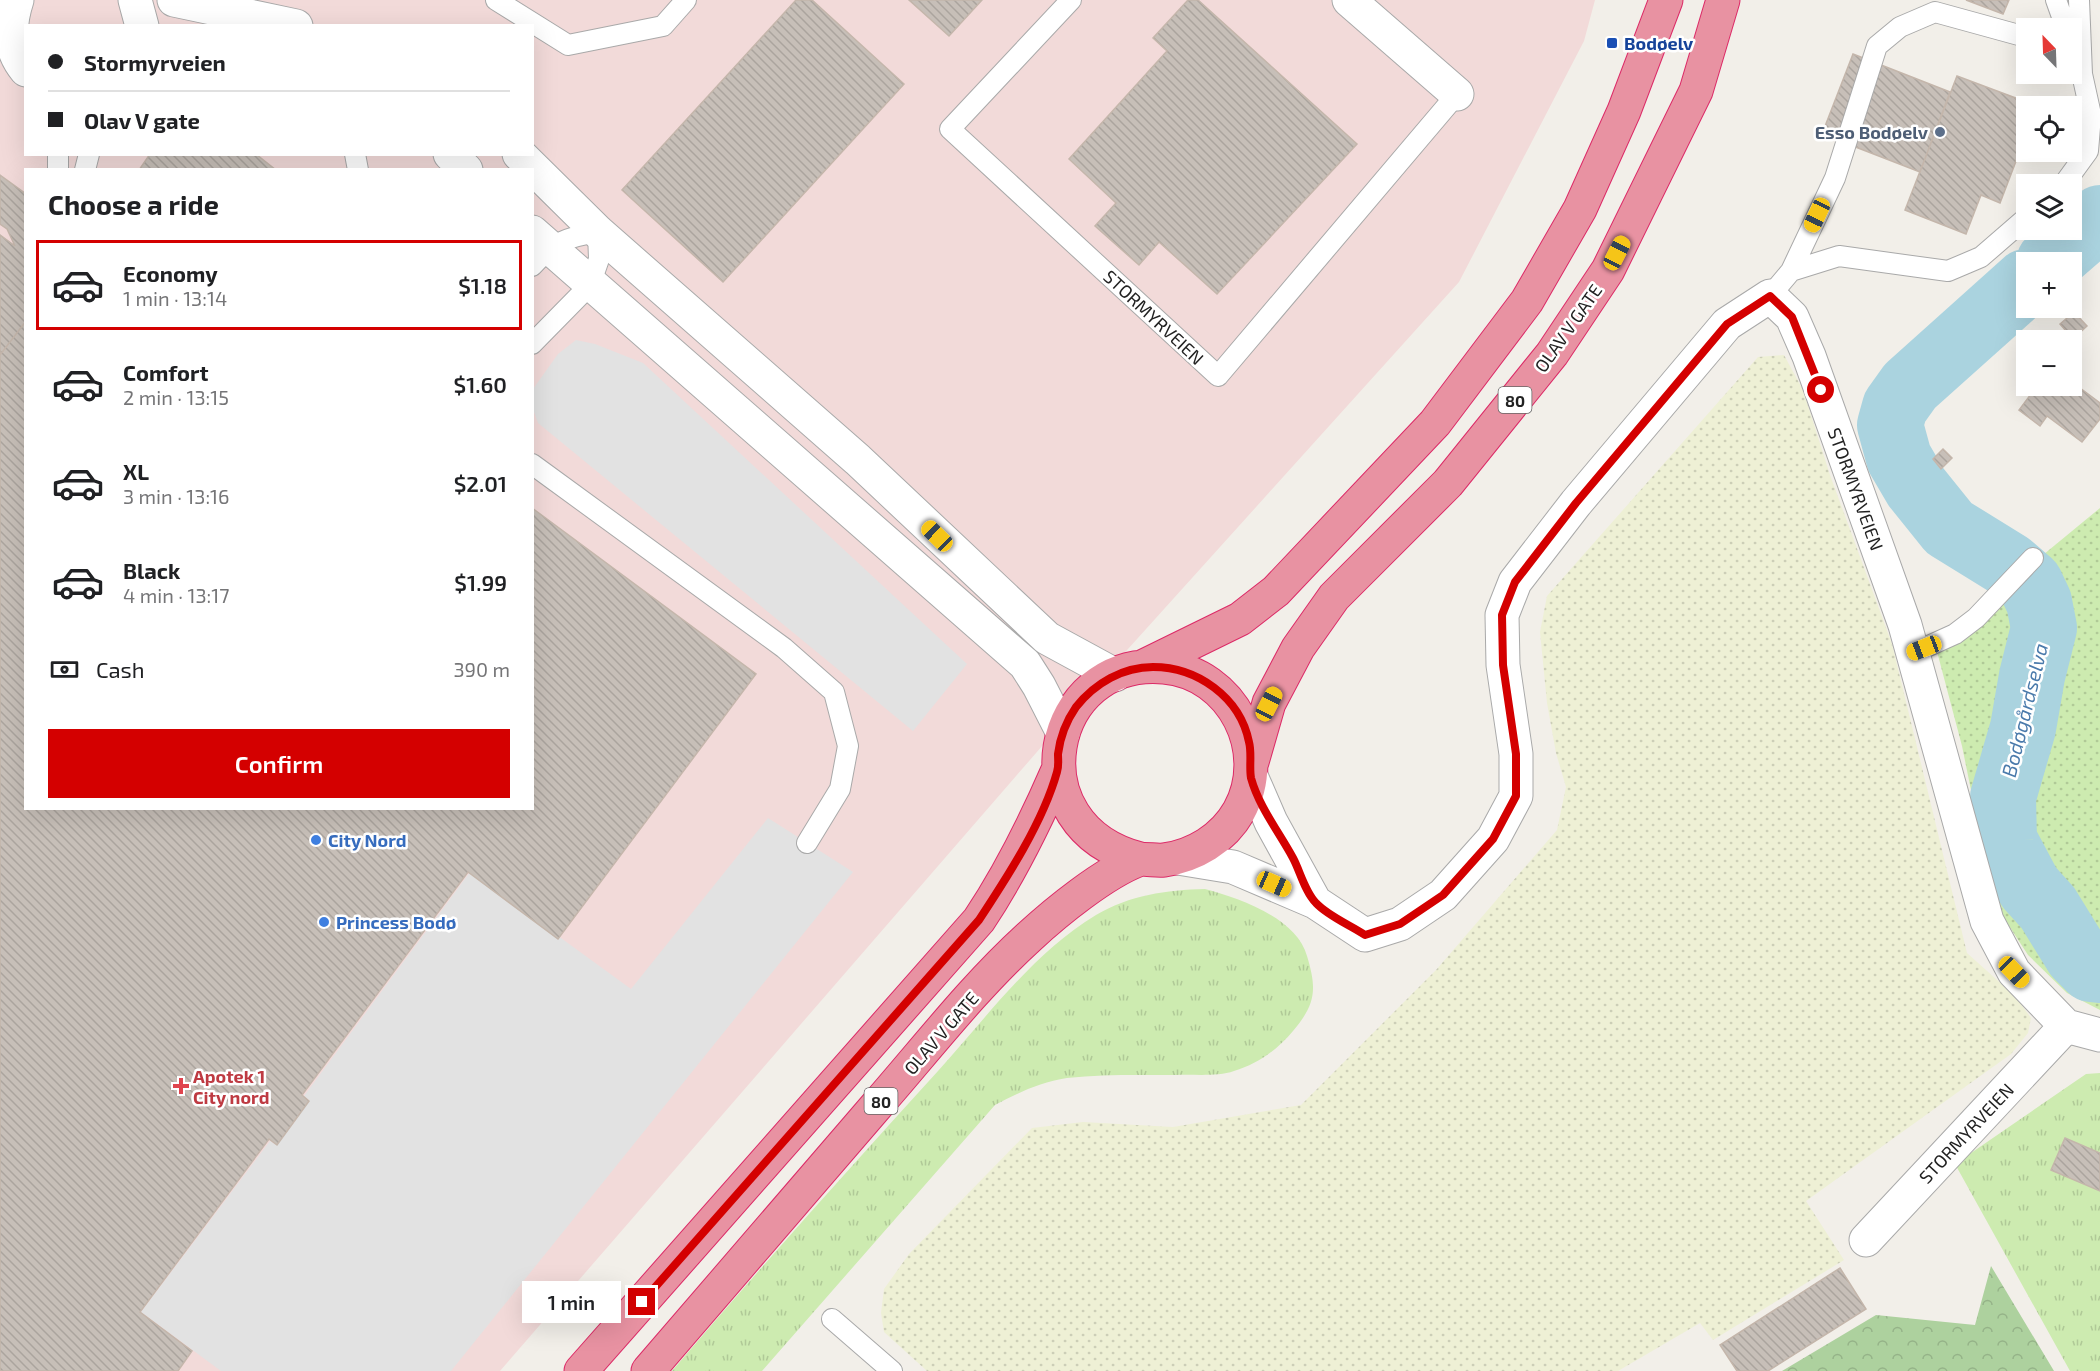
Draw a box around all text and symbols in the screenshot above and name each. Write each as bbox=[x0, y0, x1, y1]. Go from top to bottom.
north arrow bbox=[2016, 18, 2082, 84]
map controls bbox=[2016, 18, 2082, 396]
place label: Bodøelv bbox=[1624, 32, 1694, 54]
marker: Bodøelv bbox=[1605, 36, 1619, 50]
text: Stormyrveien bbox=[84, 49, 226, 75]
button: locate bbox=[2016, 96, 2082, 162]
text: Olav V gate bbox=[84, 107, 200, 133]
place label: Esso Bodøelv bbox=[1815, 121, 1929, 143]
marker: Esso Bodøelv bbox=[1933, 125, 1947, 139]
button: layers bbox=[2016, 174, 2082, 240]
text: Choose a ride bbox=[48, 188, 219, 220]
car bbox=[1801, 195, 1833, 235]
car bbox=[1601, 233, 1633, 273]
button: + bbox=[2016, 252, 2082, 318]
icon: car bbox=[51, 258, 105, 312]
text: Economy bbox=[123, 260, 218, 286]
street label: STORMYRVEIEN bbox=[1099, 265, 1209, 369]
text: $1.18 bbox=[458, 272, 507, 298]
street label: OLAV V GATE bbox=[1530, 280, 1606, 376]
text: 1 min · 13:14 bbox=[123, 286, 227, 310]
button: − bbox=[2016, 330, 2082, 396]
icon: car bbox=[51, 357, 105, 411]
text: Comfort bbox=[123, 359, 208, 385]
text: $1.60 bbox=[454, 371, 507, 397]
route start bbox=[1807, 376, 1834, 403]
text: 2 min · 13:15 bbox=[123, 385, 229, 409]
road number: 80 bbox=[1498, 387, 1532, 413]
street label: STORMYRVEIEN bbox=[1824, 425, 1888, 553]
icon: car bbox=[51, 456, 105, 510]
text: XL bbox=[123, 458, 149, 484]
text: $2.01 bbox=[454, 470, 507, 496]
text: 3 min · 13:16 bbox=[123, 484, 230, 508]
car bbox=[918, 517, 956, 555]
icon: car bbox=[51, 555, 105, 609]
text: Black bbox=[123, 557, 180, 583]
text: $1.99 bbox=[454, 569, 507, 595]
text: 4 min · 13:17 bbox=[123, 583, 230, 607]
car bbox=[1904, 633, 1944, 663]
water label: Bodøgårdselva bbox=[1996, 641, 2052, 779]
icon: cash bbox=[48, 653, 81, 686]
text: Cash bbox=[96, 656, 145, 682]
text: 390 m bbox=[453, 657, 510, 681]
car bbox=[1253, 684, 1285, 724]
button: Confirm bbox=[48, 729, 510, 798]
place label: City Nord bbox=[328, 829, 407, 851]
marker: City Nord bbox=[309, 833, 323, 847]
car bbox=[1254, 868, 1294, 900]
place label: Princess Bodø bbox=[336, 911, 456, 933]
marker: Princess Bodø bbox=[317, 915, 331, 929]
car bbox=[1995, 953, 2033, 991]
street label: OLAV V GATE bbox=[899, 987, 983, 1079]
place label: Apotek 1 City nord bbox=[193, 1065, 269, 1108]
street label: STORMYRVEIEN bbox=[1914, 1078, 2018, 1188]
marker: Apotek 1 City nord bbox=[174, 1079, 188, 1093]
road number: 80 bbox=[864, 1088, 898, 1114]
callout: 1 min bbox=[522, 1281, 621, 1323]
route end bbox=[628, 1288, 655, 1315]
text: 1 min bbox=[548, 1290, 595, 1314]

